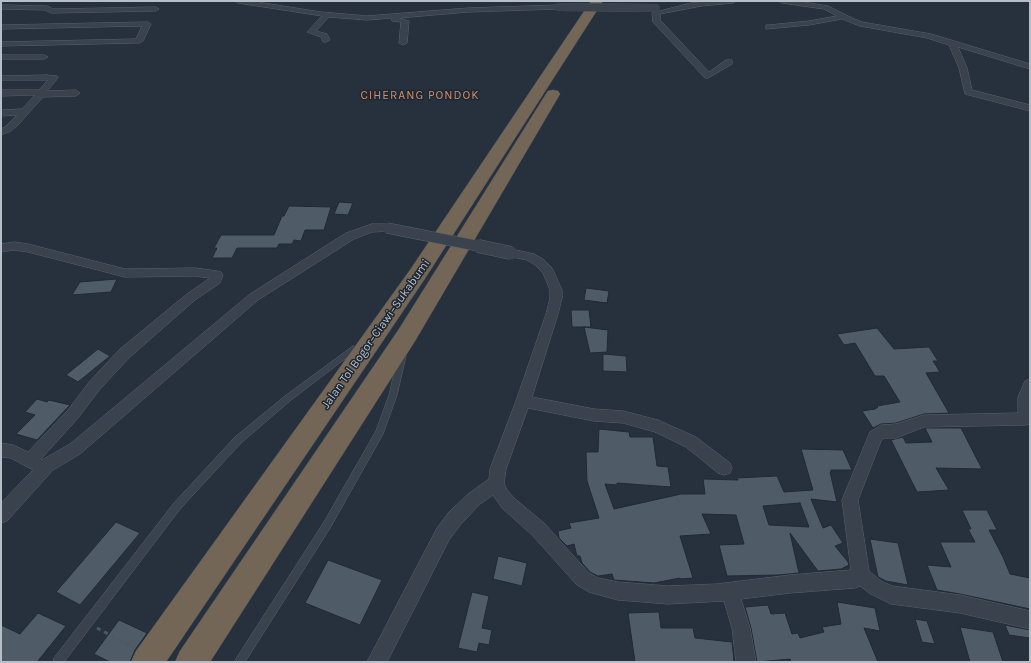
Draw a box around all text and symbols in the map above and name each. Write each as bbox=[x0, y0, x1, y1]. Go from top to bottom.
district label: CIHERANG PONDOK bbox=[360, 89, 480, 103]
street label: Jalan Tol Bogor–Ciawi–Sukabumi bbox=[319, 256, 433, 412]

